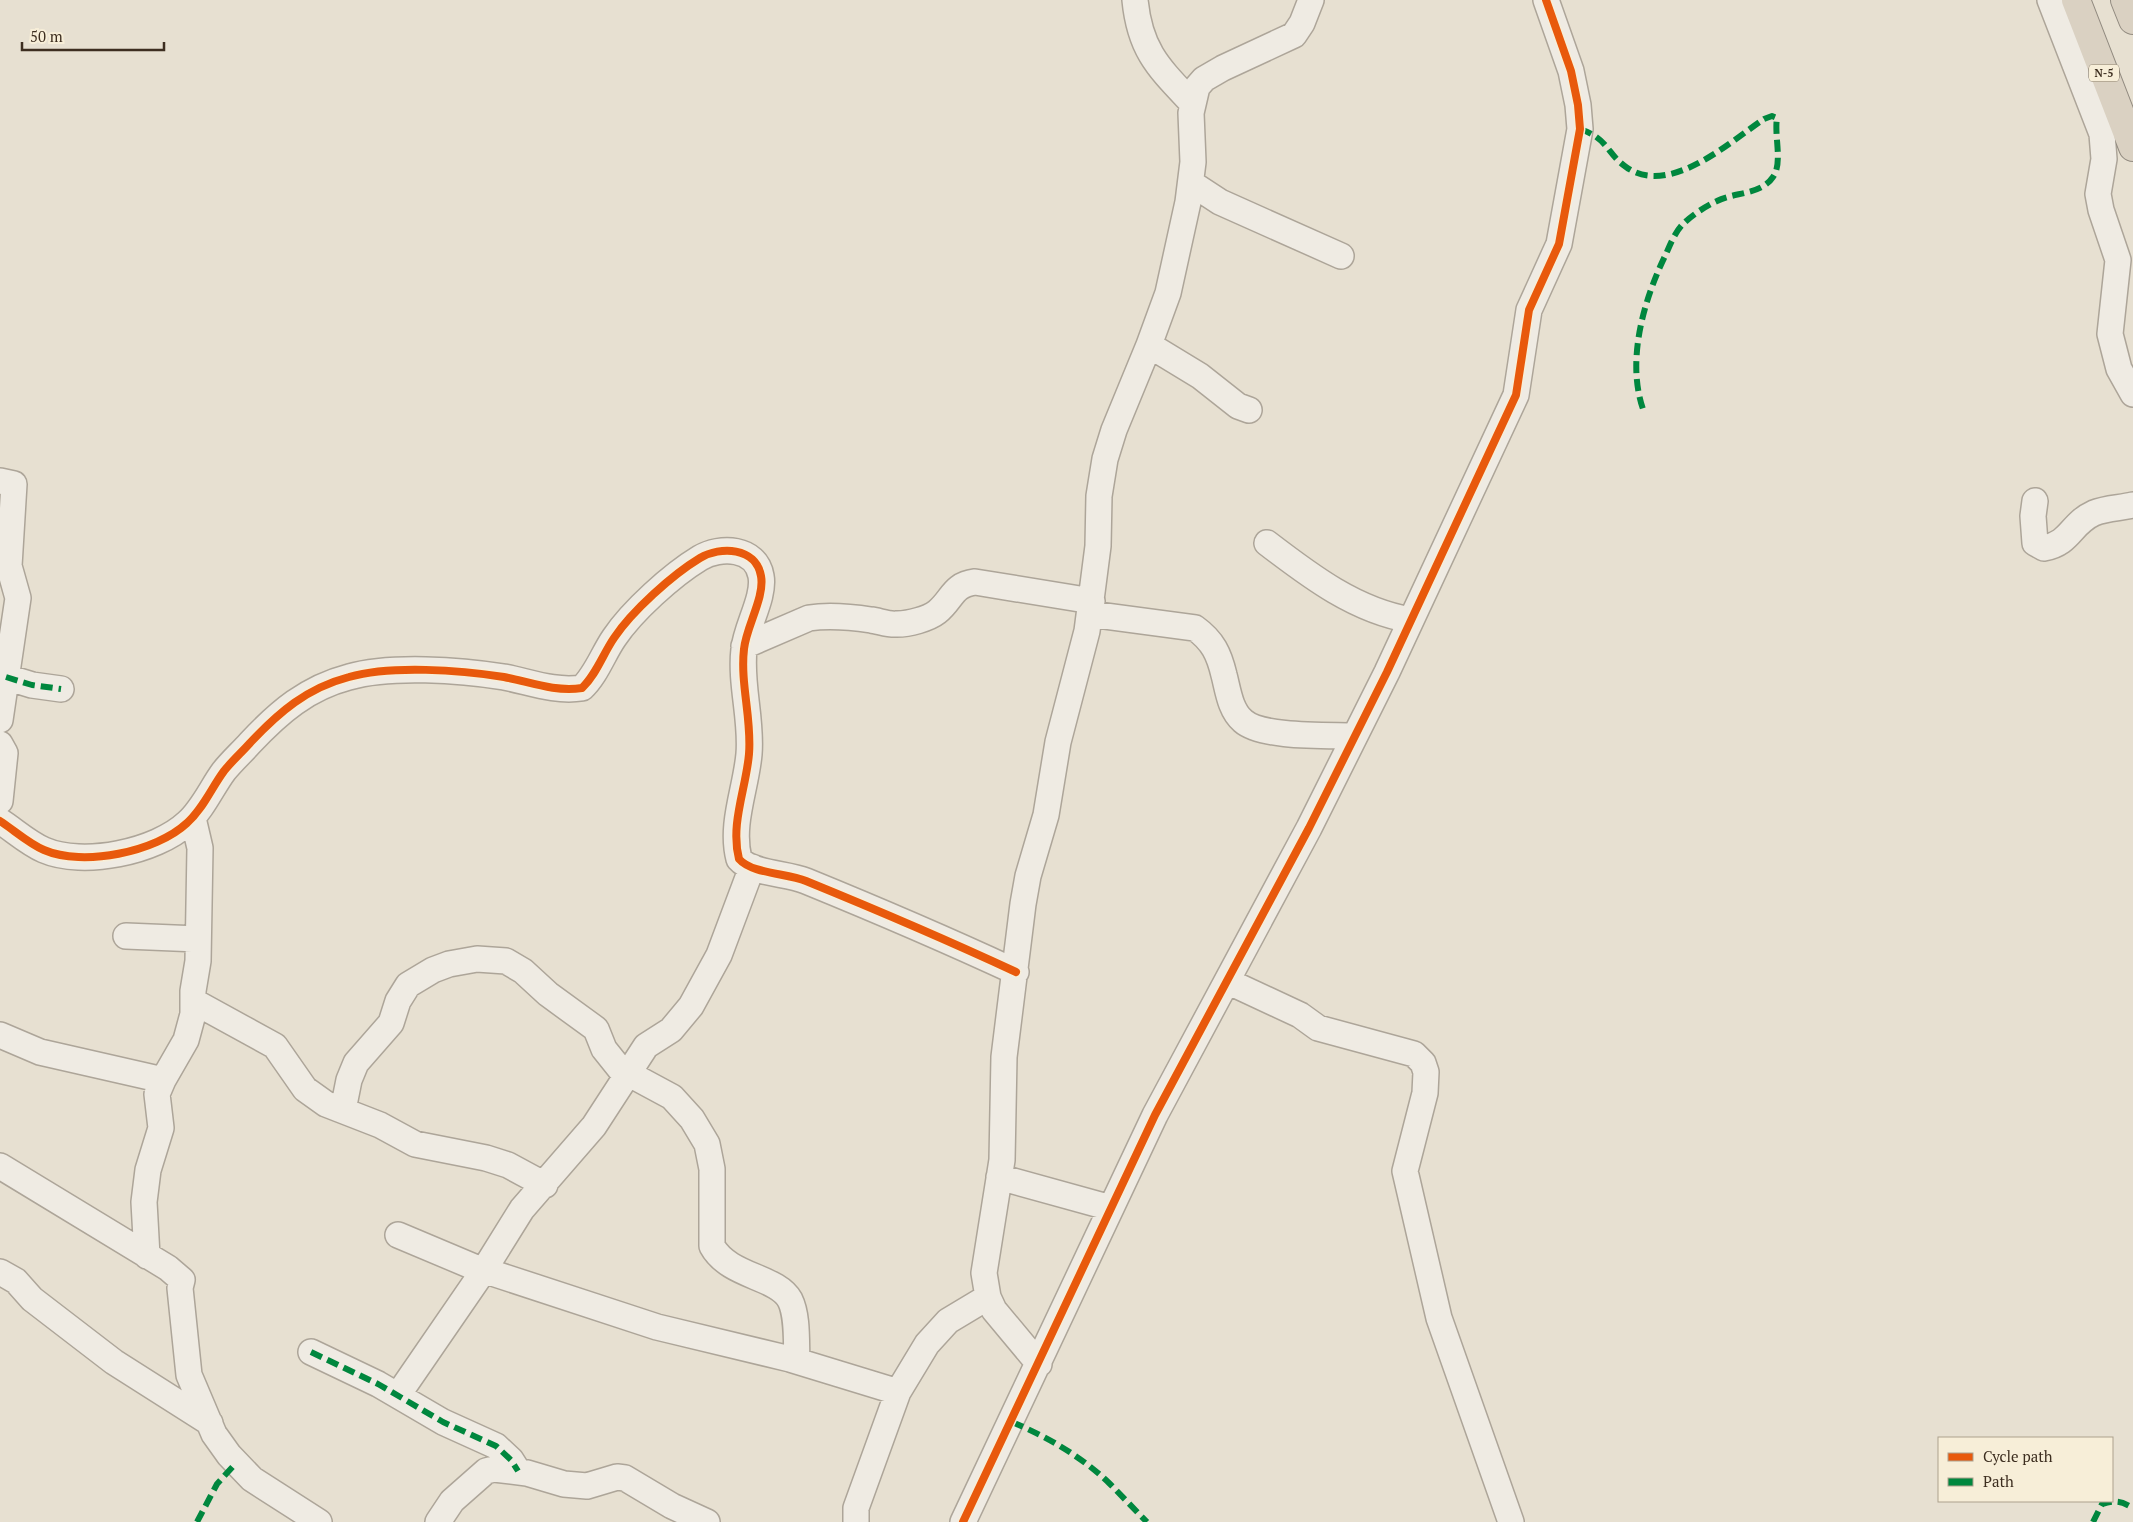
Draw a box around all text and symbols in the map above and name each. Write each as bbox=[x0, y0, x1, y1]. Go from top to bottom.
scale bar bbox=[22, 20, 165, 52]
text: 50 m bbox=[30, 26, 63, 46]
road number: N-5 bbox=[2089, 64, 2119, 82]
legend bbox=[1938, 1437, 2113, 1502]
text: Cycle path bbox=[1983, 1446, 2053, 1466]
text: Path bbox=[1983, 1471, 2014, 1491]

